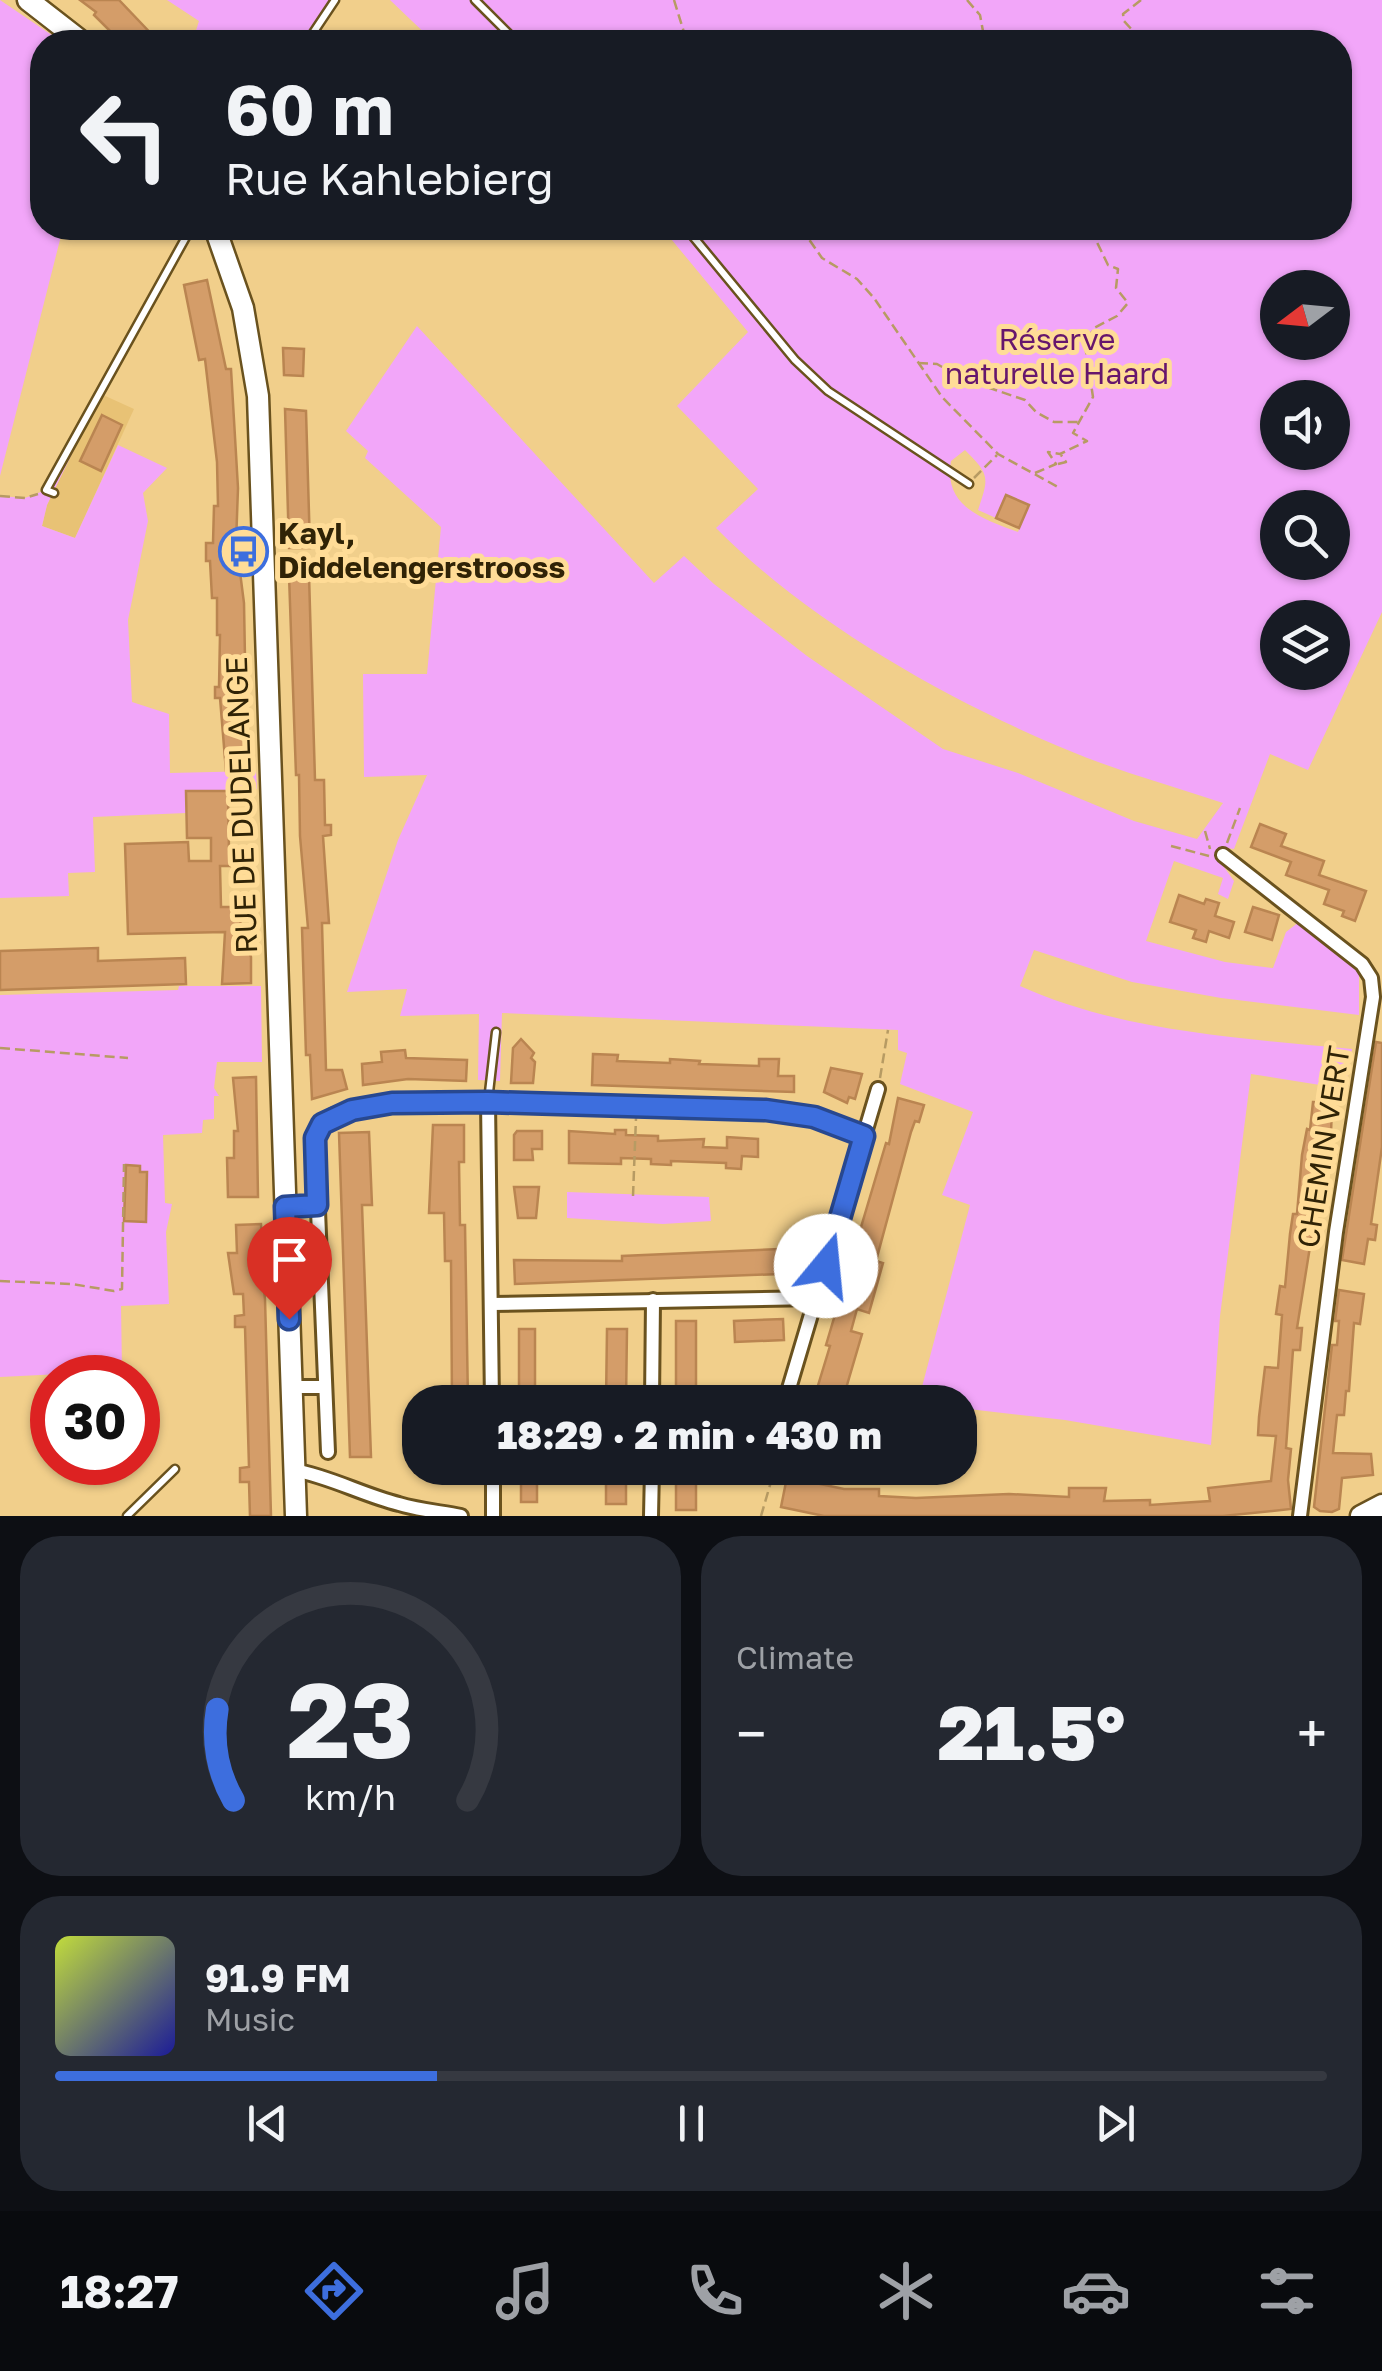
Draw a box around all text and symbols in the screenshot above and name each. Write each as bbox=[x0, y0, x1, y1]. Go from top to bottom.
text: 60 m bbox=[225, 66, 394, 150]
icon: left bbox=[60, 70, 190, 200]
text: Rue Kahlebierg bbox=[225, 151, 554, 205]
north arrow bbox=[1260, 270, 1350, 360]
map controls bbox=[1260, 270, 1350, 690]
park label: Réserve naturelle Haard bbox=[945, 321, 1169, 391]
button: sound bbox=[1260, 380, 1350, 470]
button: search bbox=[1260, 490, 1350, 580]
place label: Kayl, Diddelengerstrooss bbox=[278, 515, 565, 585]
bus stop icon: Kayl, Diddelengerstrooss bbox=[217, 525, 269, 577]
button: layers bbox=[1260, 600, 1350, 690]
street label: RUE DE DUDELANGE bbox=[218, 656, 264, 954]
street label: CHEMIN VERT bbox=[1289, 1043, 1357, 1250]
position arrow bbox=[774, 1214, 878, 1318]
pin bbox=[247, 1217, 332, 1320]
icon: arrive bbox=[262, 1232, 317, 1287]
speed limit sign: 30 bbox=[30, 1355, 160, 1485]
text: 18:29 · 2 min · 430 m bbox=[497, 1412, 882, 1457]
text: Climate bbox=[736, 1638, 854, 1676]
text: 23 bbox=[287, 1656, 414, 1781]
text: 21.5° bbox=[938, 1686, 1125, 1777]
text: − bbox=[736, 1700, 766, 1766]
text: + bbox=[1297, 1700, 1327, 1766]
text: km/h bbox=[305, 1775, 396, 1818]
text: 91.9 FM bbox=[205, 1955, 351, 2000]
text: Music bbox=[205, 2000, 295, 2038]
icon: previous bbox=[240, 2096, 295, 2151]
icon: pause bbox=[664, 2096, 719, 2151]
icon: next bbox=[1088, 2096, 1143, 2151]
icon: directions bbox=[299, 2256, 369, 2326]
icon: music bbox=[490, 2256, 560, 2326]
icon: phone bbox=[680, 2256, 750, 2326]
icon: climate bbox=[871, 2256, 941, 2326]
icon: car bbox=[1061, 2256, 1131, 2326]
icon: filters bbox=[1252, 2256, 1322, 2326]
text: 18:27 bbox=[60, 2264, 179, 2318]

